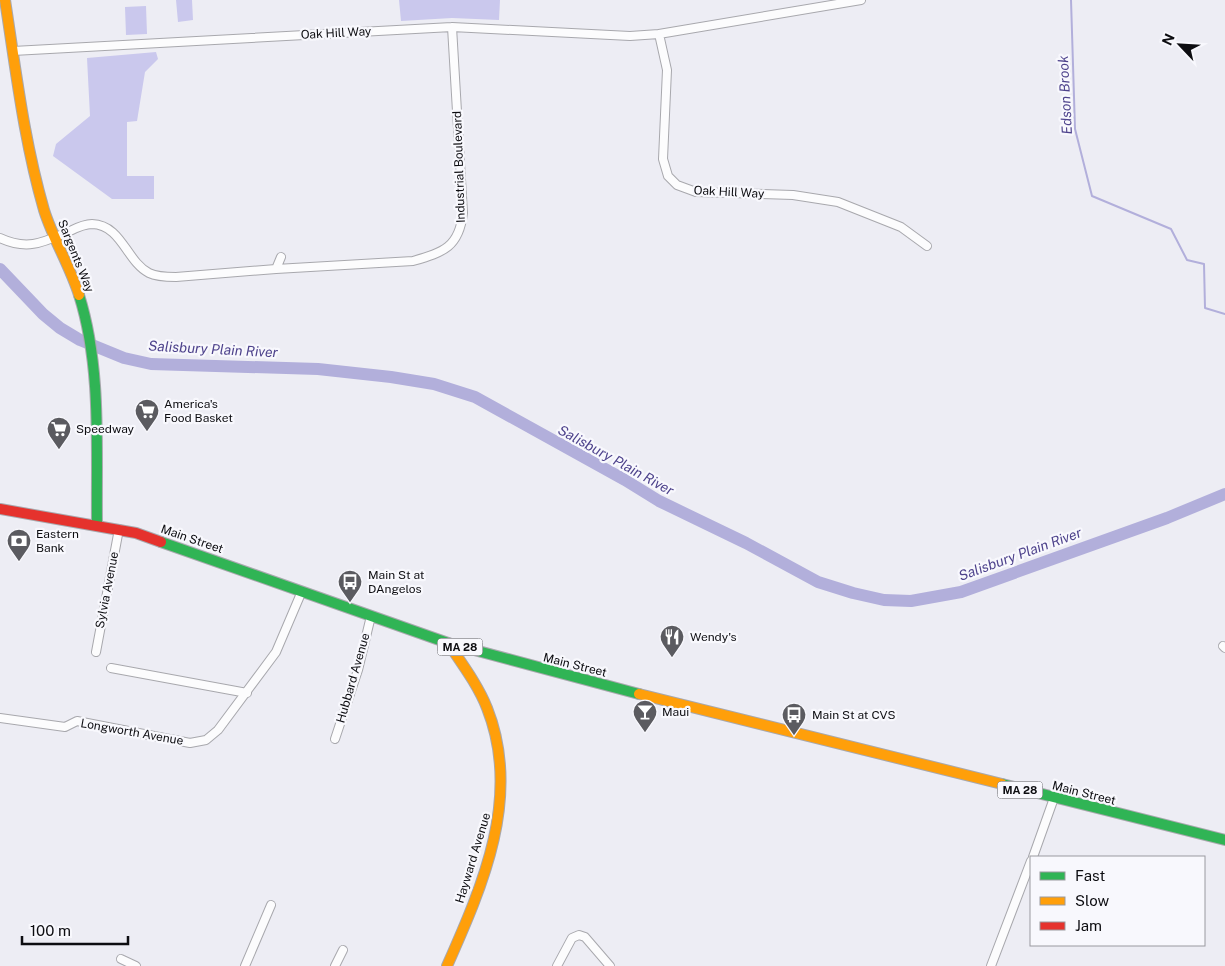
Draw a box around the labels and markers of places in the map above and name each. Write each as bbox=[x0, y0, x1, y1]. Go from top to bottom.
place label: America's Food Basket bbox=[164, 397, 233, 425]
supermarket icon: America's Food Basket bbox=[134, 398, 160, 432]
supermarket icon: Speedway bbox=[46, 416, 72, 450]
place label: Speedway bbox=[76, 422, 135, 436]
place label: Eastern Bank bbox=[36, 527, 79, 555]
bank icon: Eastern Bank bbox=[6, 528, 32, 562]
place label: Main St at DAngelos bbox=[368, 568, 425, 596]
bus stop icon: Main St at DAngelos bbox=[337, 569, 363, 603]
restaurant icon: Wendy's bbox=[659, 624, 685, 658]
place label: Wendy's bbox=[690, 630, 736, 644]
bar icon: Maui bbox=[632, 699, 658, 733]
bus stop icon: Main St at CVS bbox=[781, 702, 807, 736]
place label: Maui bbox=[662, 705, 689, 719]
place label: Main St at CVS bbox=[812, 708, 896, 722]

